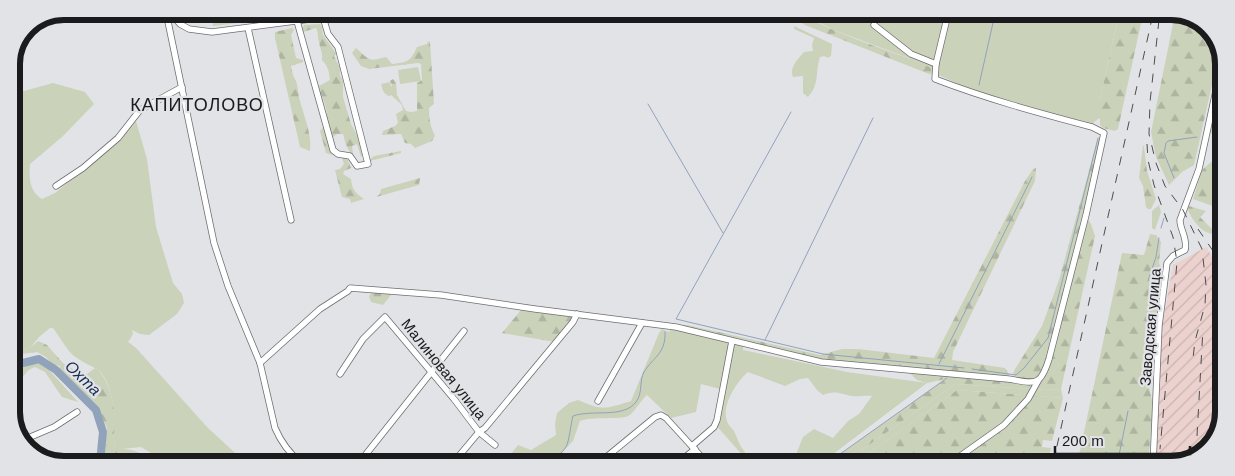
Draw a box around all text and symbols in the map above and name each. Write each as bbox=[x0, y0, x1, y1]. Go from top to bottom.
district label: КАПИТОЛОВО bbox=[130, 95, 264, 115]
street label: Заводская улица bbox=[1136, 267, 1164, 387]
street label: Малиновая улица bbox=[398, 315, 490, 423]
water label: Охта bbox=[62, 357, 104, 399]
scale bar bbox=[1055, 424, 1190, 456]
text: 200 m bbox=[1062, 432, 1104, 449]

